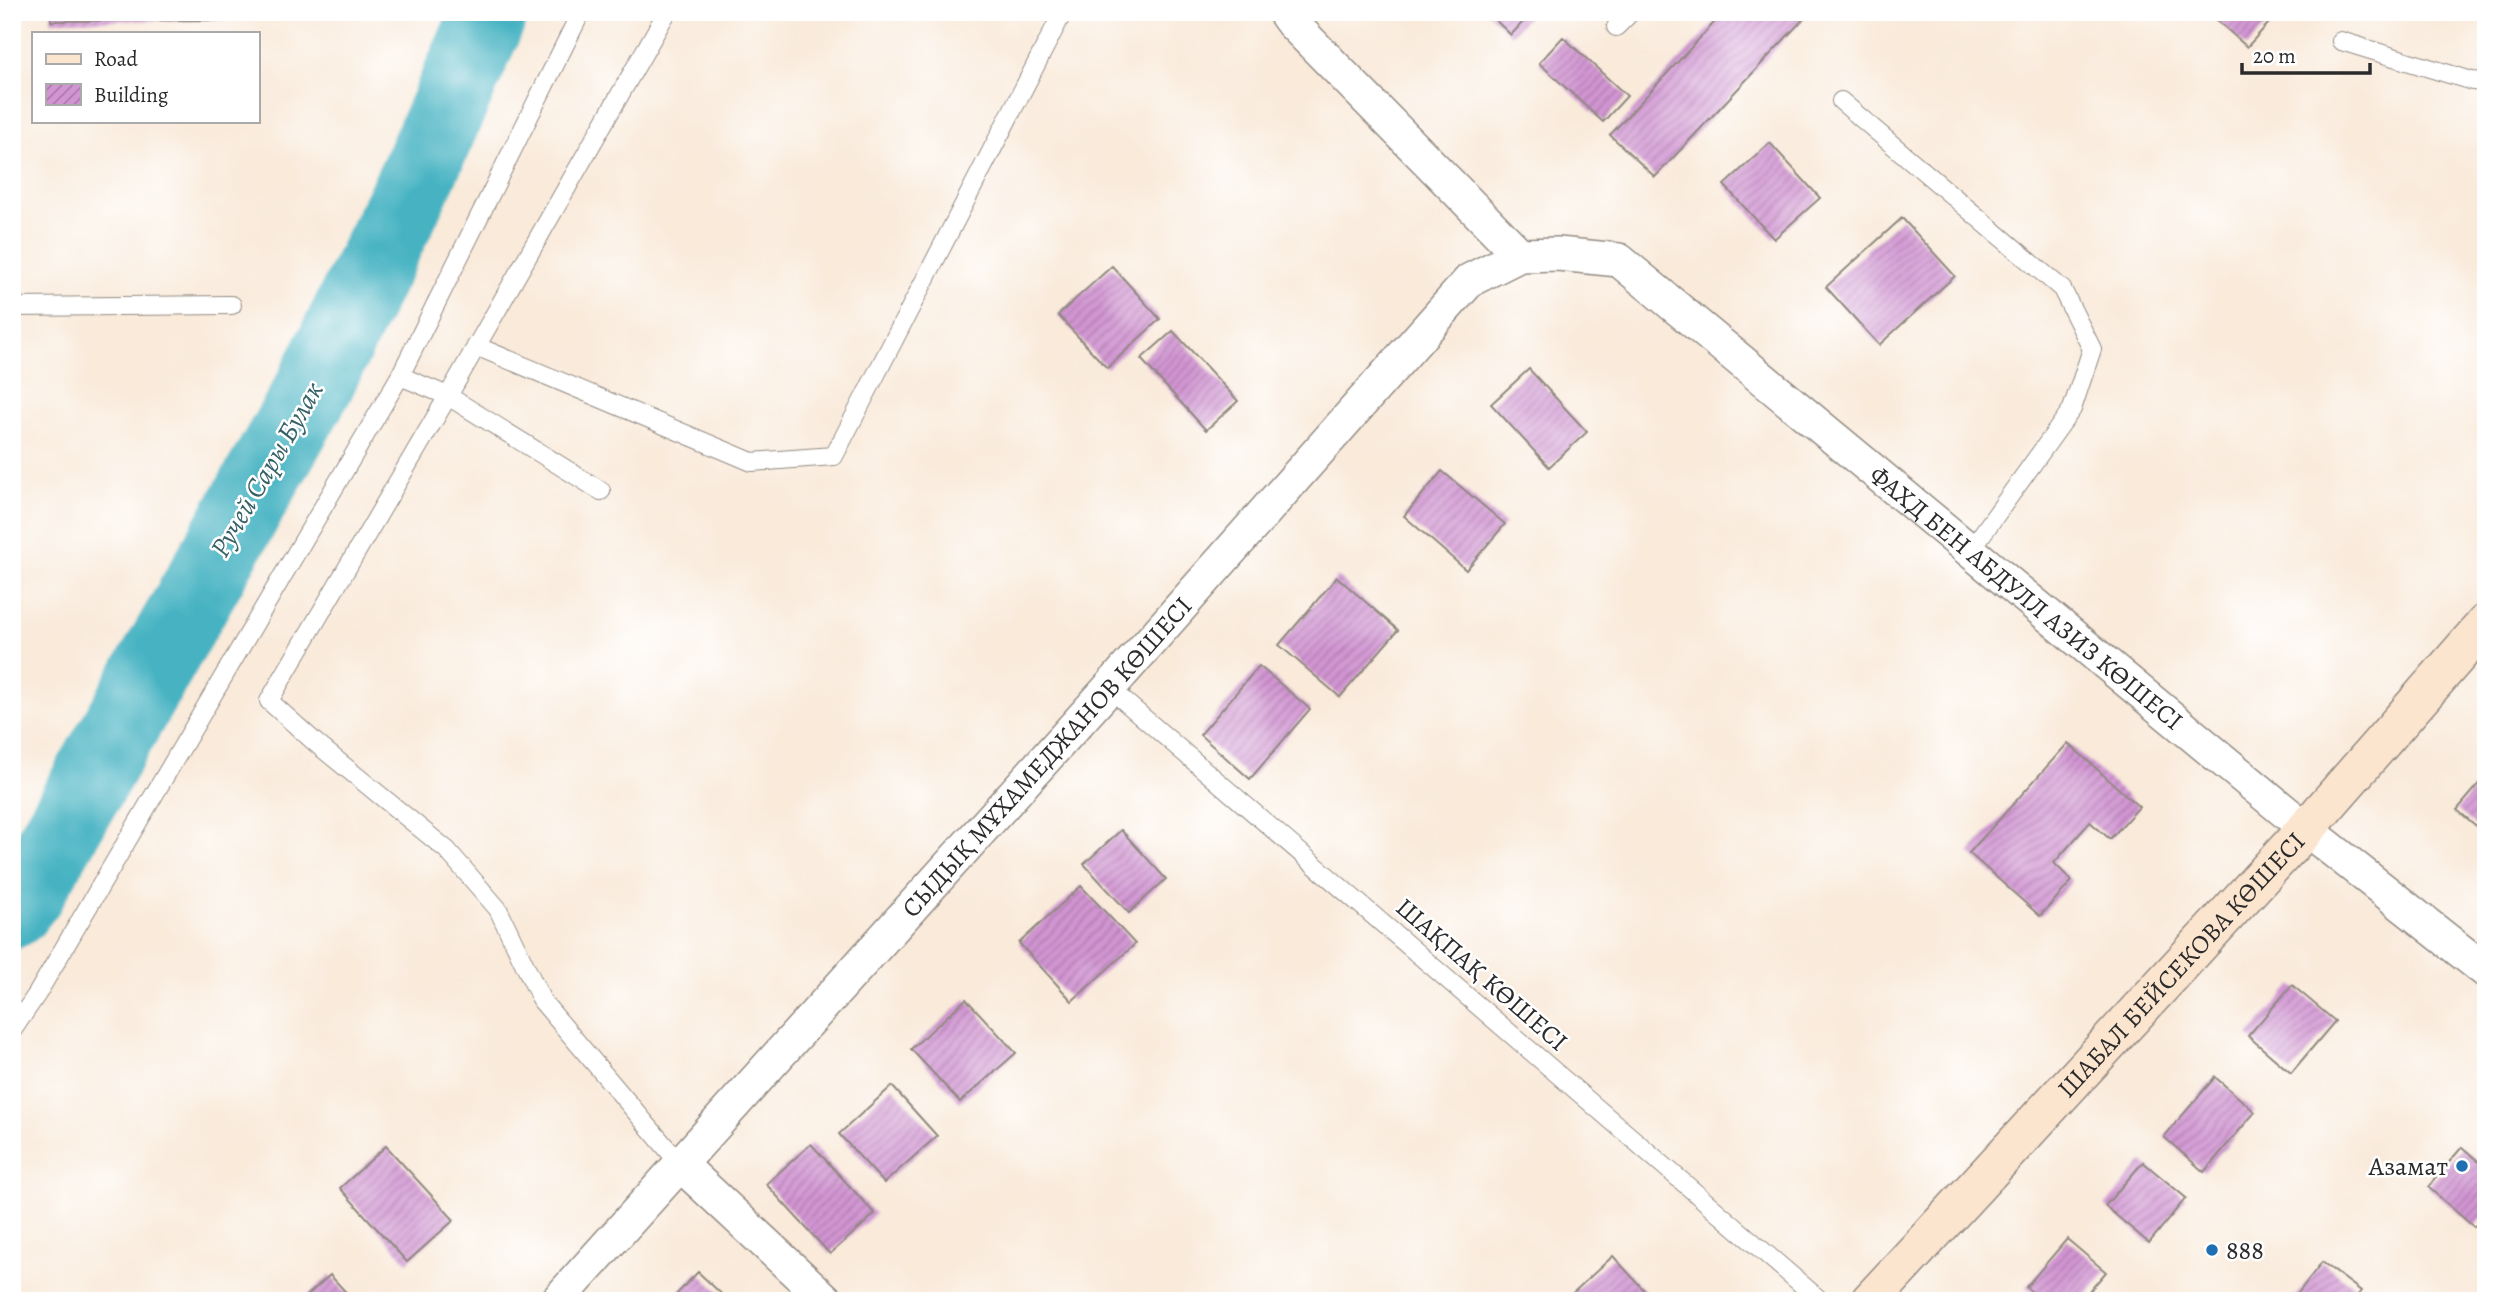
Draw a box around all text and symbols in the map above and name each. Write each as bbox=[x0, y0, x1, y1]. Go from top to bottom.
legend bbox=[32, 32, 259, 122]
scale bar bbox=[2242, 32, 2370, 76]
text: 20 m bbox=[2253, 42, 2296, 70]
text: Road bbox=[94, 45, 138, 73]
text: Building bbox=[94, 81, 169, 109]
water label: Ручей Сары Булак bbox=[201, 375, 333, 564]
street label: ФАХД БЕН АБДУЛЛ АЗИЗ КӨШЕСІ bbox=[1862, 458, 2190, 738]
street label: СЫДЫҚ МҰХАМЕДЖАНОВ КӨШЕСІ bbox=[894, 589, 1200, 925]
street label: ШАБАЛ БЕЙСЕКОВА КӨШЕСІ bbox=[2049, 824, 2313, 1105]
street label: ШАҚПАҚ КӨШЕСІ bbox=[1388, 890, 1575, 1059]
place label: Азамат bbox=[2368, 1149, 2448, 1184]
marker: Азамат bbox=[2454, 1158, 2470, 1174]
place label: 888 bbox=[2226, 1233, 2264, 1268]
marker: 888 bbox=[2204, 1242, 2220, 1258]

